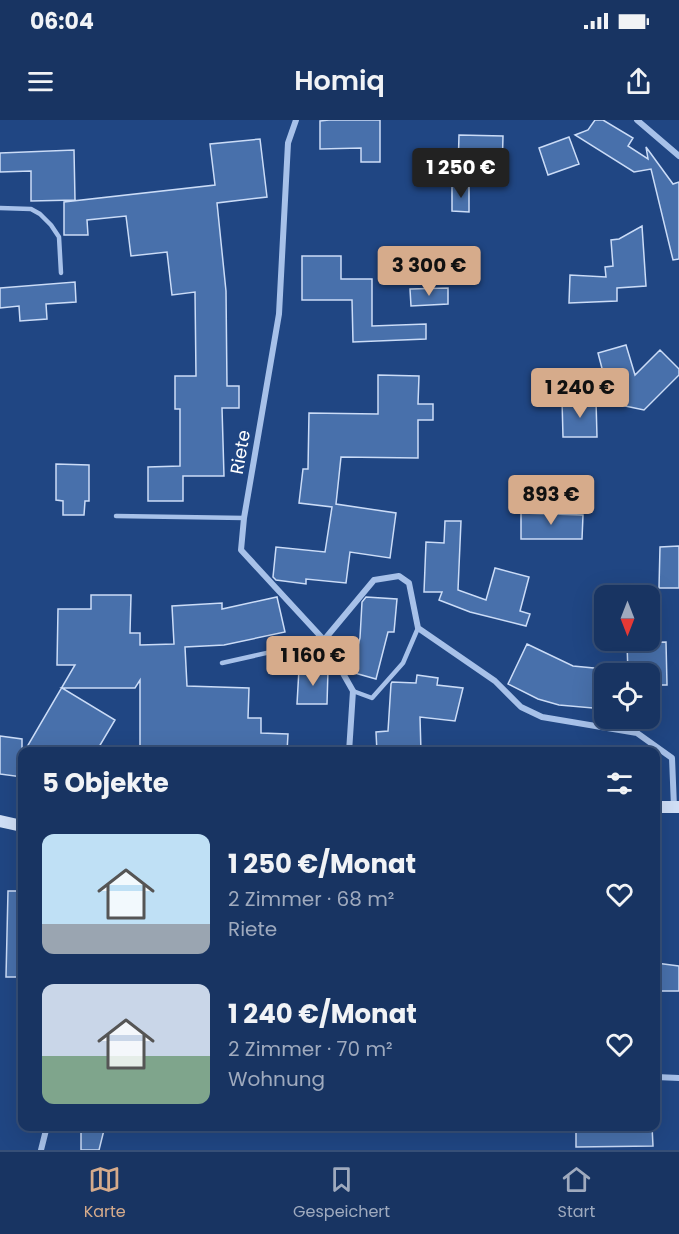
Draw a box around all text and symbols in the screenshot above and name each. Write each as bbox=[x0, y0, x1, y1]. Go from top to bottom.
text: 06:04 bbox=[30, 6, 94, 37]
text: Homiq bbox=[294, 62, 385, 99]
icon: menu bbox=[24, 65, 57, 98]
icon: share bbox=[622, 65, 655, 98]
pin: 1 250 € bbox=[406, 148, 516, 199]
text: 1 250 € bbox=[426, 153, 496, 181]
pin: 3 300 € bbox=[374, 246, 484, 297]
text: 3 300 € bbox=[392, 251, 466, 279]
pin: 1 240 € bbox=[525, 368, 635, 419]
text: 1 240 € bbox=[545, 373, 615, 401]
street label: Riete bbox=[224, 428, 256, 476]
pin: 893 € bbox=[509, 475, 593, 526]
text: 893 € bbox=[522, 480, 580, 508]
north arrow bbox=[594, 585, 660, 651]
map controls bbox=[594, 585, 660, 729]
pin: 1 160 € bbox=[258, 636, 368, 687]
text: 1 160 € bbox=[280, 641, 346, 669]
button: locate bbox=[594, 663, 660, 729]
text: 5 Objekte bbox=[42, 765, 169, 801]
icon: filters bbox=[603, 767, 636, 800]
text: 1 250 €/Monat bbox=[228, 846, 416, 882]
icon: home bbox=[90, 858, 162, 930]
icon: heart bbox=[603, 878, 636, 911]
text: 2 Zimmer · 68 m² bbox=[228, 885, 394, 913]
text: Riete bbox=[228, 915, 277, 943]
text: 1 240 €/Monat bbox=[228, 996, 417, 1032]
icon: home bbox=[90, 1008, 162, 1080]
icon: heart bbox=[603, 1028, 636, 1061]
text: 2 Zimmer · 70 m² bbox=[228, 1035, 393, 1063]
text: Wohnung bbox=[228, 1065, 325, 1093]
tab: Karte bbox=[84, 1163, 126, 1224]
tab: Gespeichert bbox=[293, 1163, 390, 1224]
tab: Start bbox=[558, 1163, 595, 1224]

